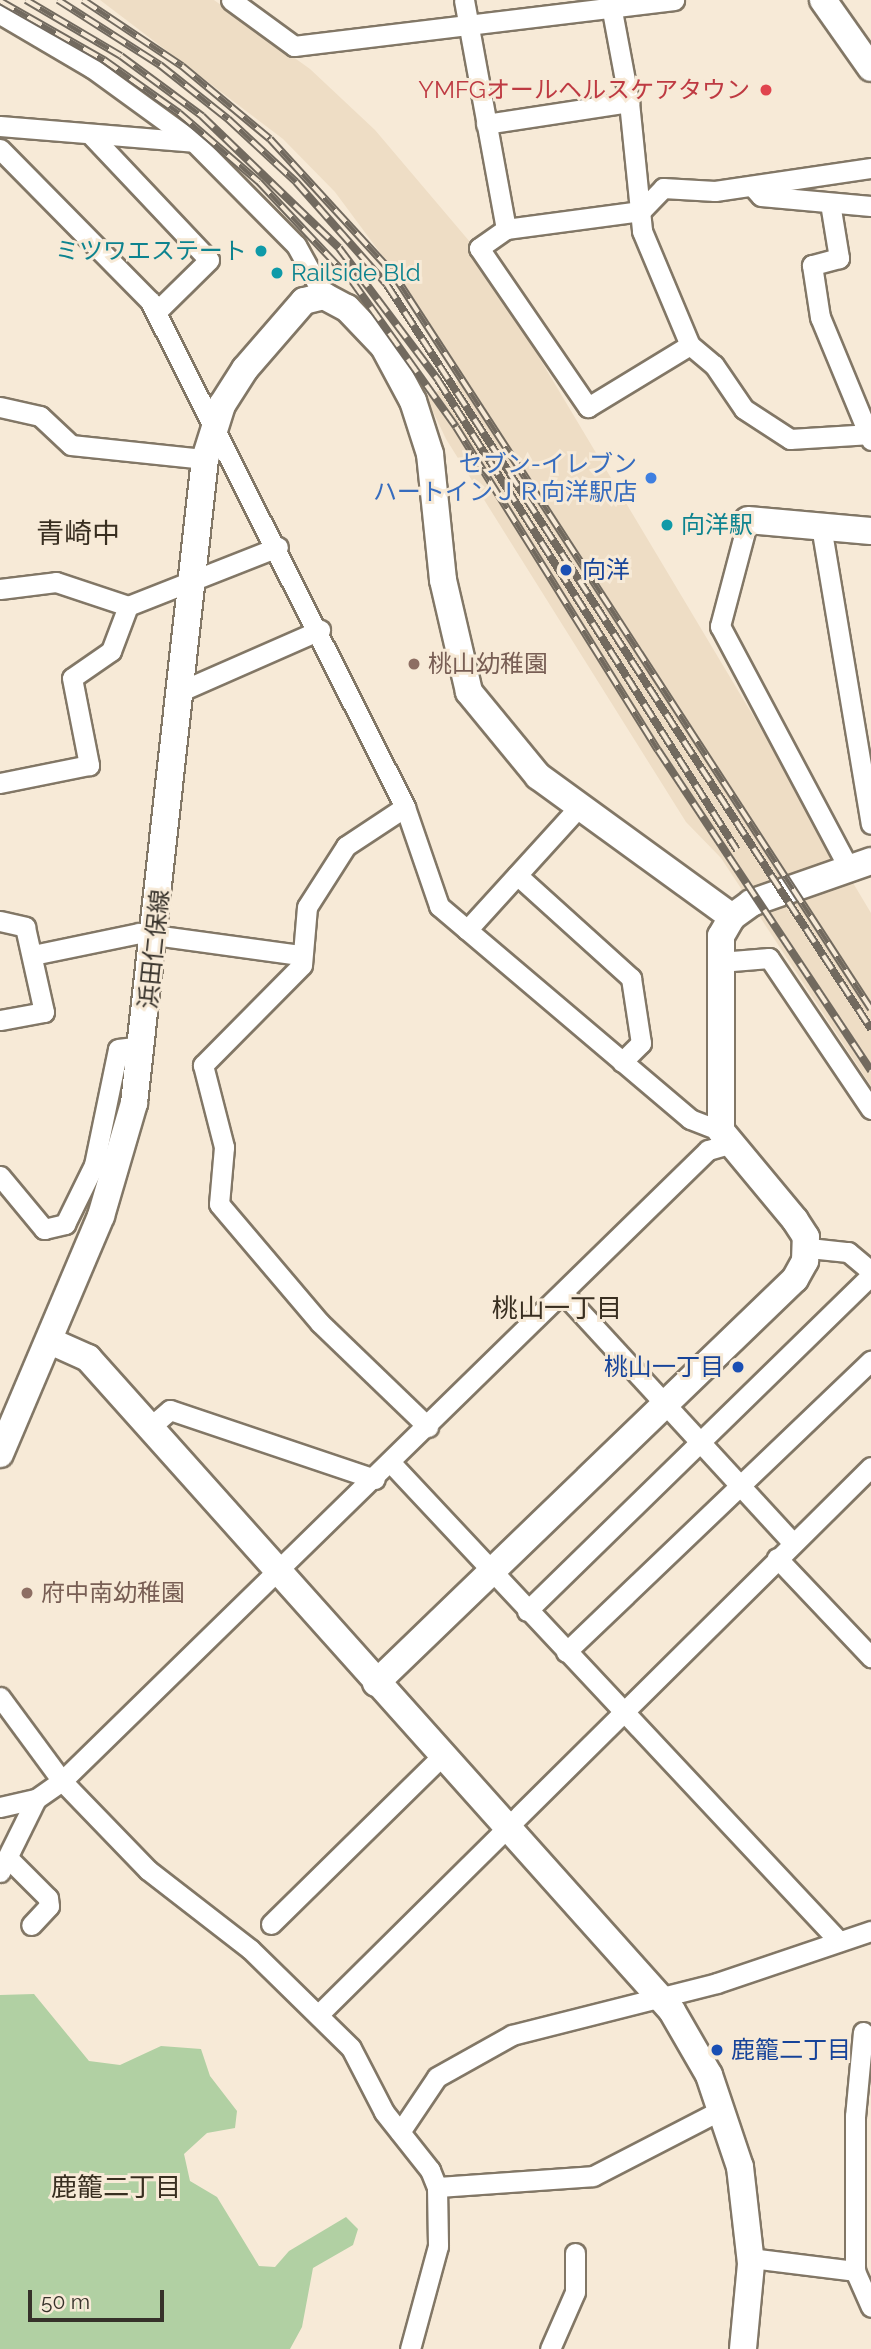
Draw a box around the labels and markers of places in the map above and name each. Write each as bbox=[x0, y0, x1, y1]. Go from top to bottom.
place label: YMFGオールヘルスケアタウン bbox=[418, 76, 750, 104]
marker: YMFGオールヘルスケアタウン bbox=[756, 80, 776, 100]
place label: ミツワエステート bbox=[55, 237, 247, 265]
marker: ミツワエステート bbox=[253, 243, 269, 259]
place label: Railside Bld bbox=[291, 259, 421, 287]
marker: Railside Bld bbox=[269, 265, 285, 281]
place label: セブン-イレブン ハートインＪＲ向洋駅店 bbox=[373, 450, 637, 506]
marker: セブン-イレブン ハートインＪＲ向洋駅店 bbox=[643, 470, 659, 486]
place label: 向洋駅 bbox=[681, 511, 753, 539]
marker: 向洋駅 bbox=[659, 517, 675, 533]
place label: 向洋 bbox=[582, 556, 630, 584]
marker: 向洋 bbox=[556, 560, 576, 580]
place label: 桃山幼稚園 bbox=[428, 650, 548, 678]
marker: 桃山幼稚園 bbox=[406, 656, 422, 672]
place label: 桃山一丁目 bbox=[604, 1353, 724, 1381]
marker: 桃山一丁目 bbox=[730, 1359, 746, 1375]
place label: 府中南幼稚園 bbox=[41, 1579, 185, 1607]
marker: 府中南幼稚園 bbox=[19, 1585, 35, 1601]
place label: 鹿籠二丁目 bbox=[731, 2036, 851, 2064]
marker: 鹿籠二丁目 bbox=[709, 2042, 725, 2058]

